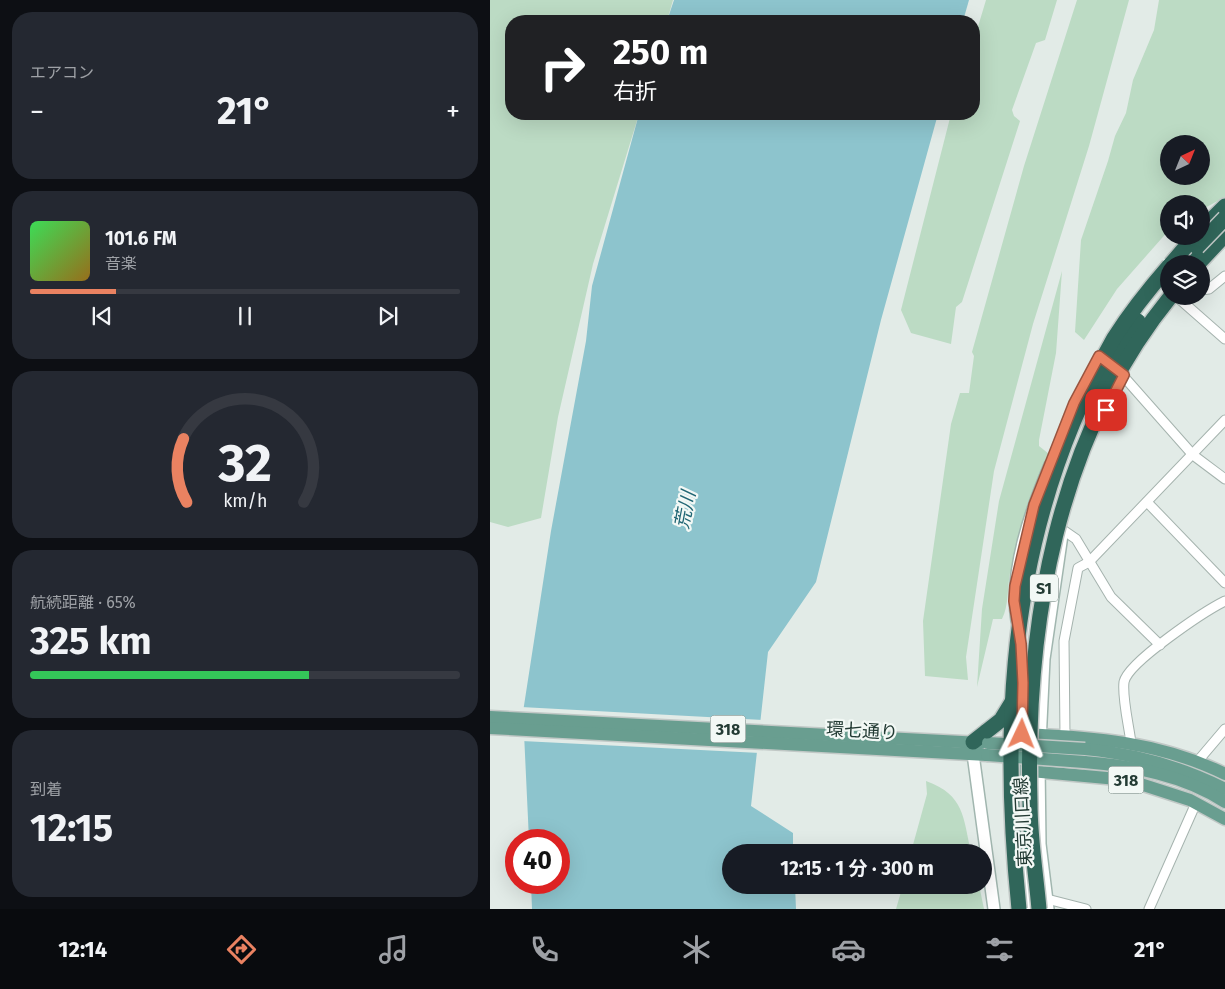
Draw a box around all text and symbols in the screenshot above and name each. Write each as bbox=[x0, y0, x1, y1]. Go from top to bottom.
text: 250 m bbox=[613, 31, 708, 73]
icon: right bbox=[530, 35, 595, 100]
text: エアコン bbox=[30, 63, 94, 82]
text: 右折 bbox=[613, 78, 657, 105]
text: 21° bbox=[217, 88, 273, 134]
text: − bbox=[30, 95, 44, 128]
text: + bbox=[446, 95, 460, 128]
north arrow bbox=[1160, 135, 1210, 185]
map controls bbox=[1160, 135, 1210, 305]
button: sound bbox=[1160, 195, 1210, 245]
text: 101.6 FM bbox=[105, 227, 177, 250]
text: 音楽 bbox=[105, 254, 137, 273]
button: layers bbox=[1160, 255, 1210, 305]
icon: previous bbox=[88, 302, 116, 330]
icon: pause bbox=[231, 302, 259, 330]
icon: next bbox=[374, 302, 402, 330]
pin bbox=[1085, 389, 1127, 431]
icon: arrive bbox=[1092, 396, 1120, 424]
text: 32 bbox=[217, 432, 272, 495]
water label: 荒川 bbox=[670, 487, 700, 531]
text: km/h bbox=[223, 490, 267, 512]
road number: S1 bbox=[1030, 574, 1058, 602]
text: 航続距離 · 65% bbox=[30, 593, 136, 612]
text: 325 km bbox=[30, 618, 152, 664]
position arrow bbox=[995, 707, 1047, 759]
road number: 318 bbox=[710, 716, 746, 742]
street label: 環七通り bbox=[825, 718, 899, 744]
road number: 318 bbox=[1108, 766, 1144, 794]
street label: 東京川口線 bbox=[1010, 776, 1036, 868]
text: 到着 bbox=[30, 780, 62, 799]
text: 12:15 bbox=[30, 805, 113, 851]
speed limit sign: 40 bbox=[505, 829, 570, 894]
text: 12:15 · 1 分 · 300 m bbox=[780, 857, 934, 880]
icon: directions bbox=[224, 932, 259, 967]
icon: music bbox=[376, 932, 411, 967]
icon: phone bbox=[527, 932, 562, 967]
icon: climate bbox=[679, 932, 714, 967]
icon: car bbox=[831, 932, 866, 967]
icon: filters bbox=[982, 932, 1017, 967]
text: 12:14 bbox=[58, 936, 107, 963]
text: 21° bbox=[1134, 936, 1167, 963]

